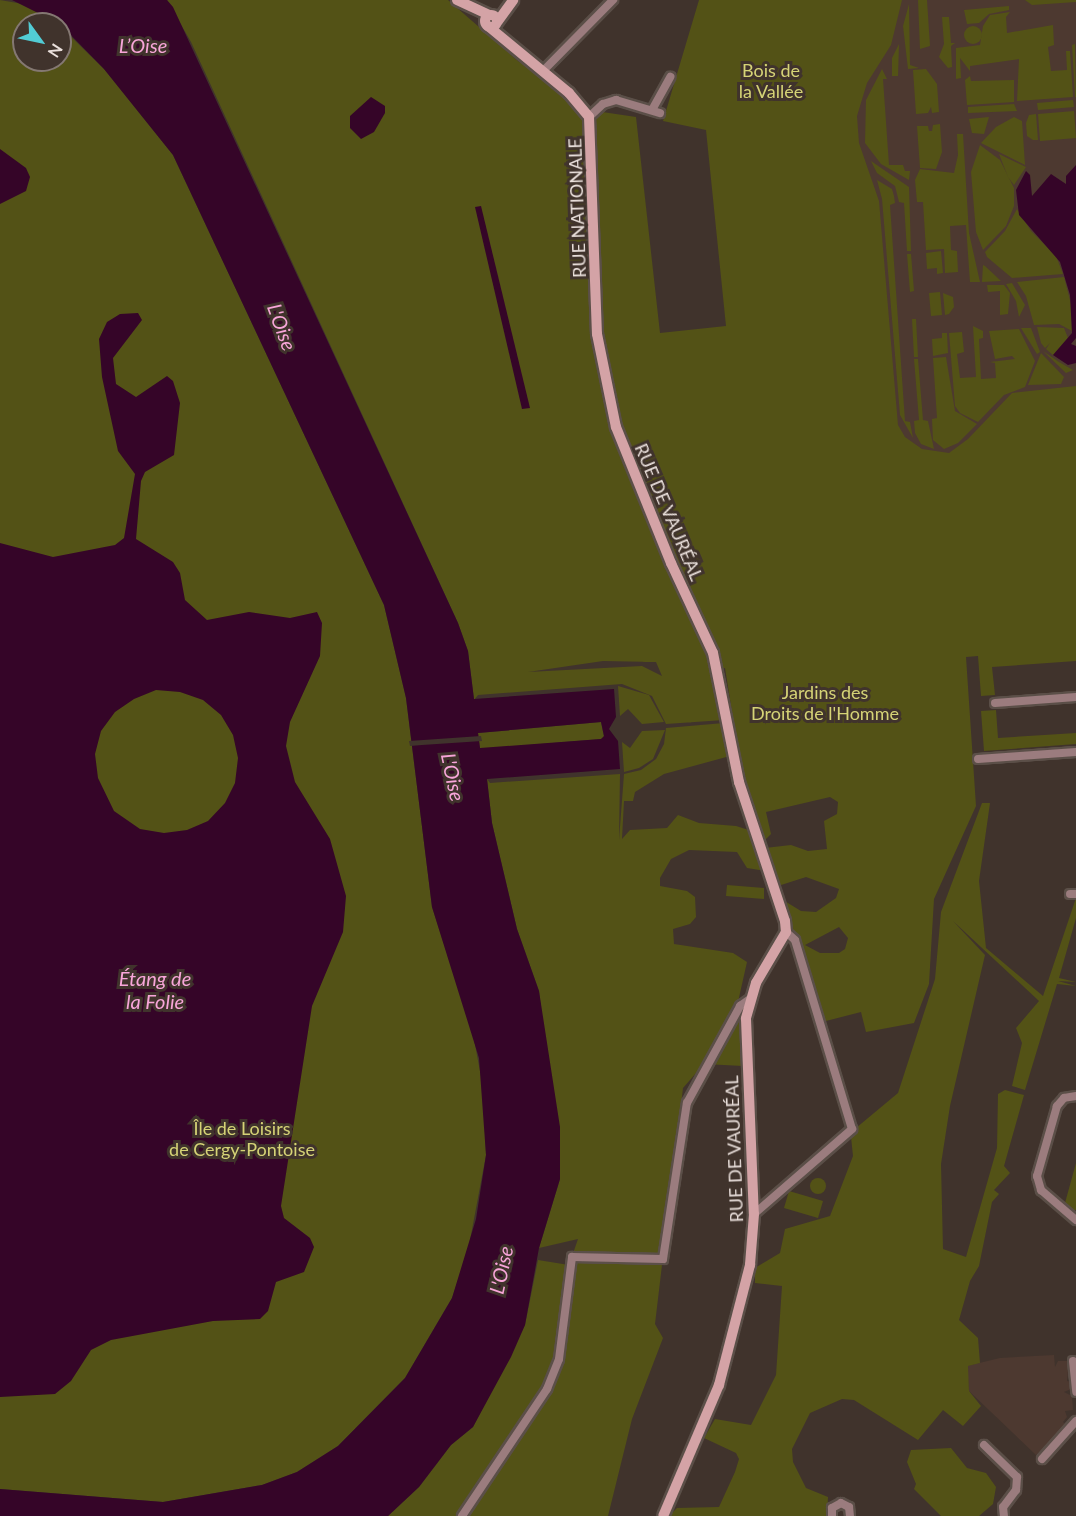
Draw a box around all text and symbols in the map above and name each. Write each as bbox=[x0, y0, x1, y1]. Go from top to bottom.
north arrow bbox=[12, 12, 72, 72]
water label: L’Oise bbox=[119, 33, 167, 57]
text: N bbox=[45, 41, 67, 61]
park label: Bois de la Vallée bbox=[738, 60, 804, 103]
street label: RUE NATIONALE bbox=[564, 138, 590, 278]
water label: L'Oise bbox=[262, 300, 302, 354]
street label: RUE DE VAURÉAL bbox=[630, 440, 708, 584]
park label: Jardins des Droits de l'Homme bbox=[751, 682, 899, 724]
water label: L'Oise bbox=[436, 751, 470, 803]
water label: Étang de la Folie bbox=[119, 967, 191, 1014]
street label: RUE DE VAURÉAL bbox=[721, 1075, 747, 1223]
park label: Île de Loisirs de Cergy-Pontoise bbox=[169, 1118, 315, 1160]
water label: L'Oise bbox=[484, 1244, 518, 1296]

